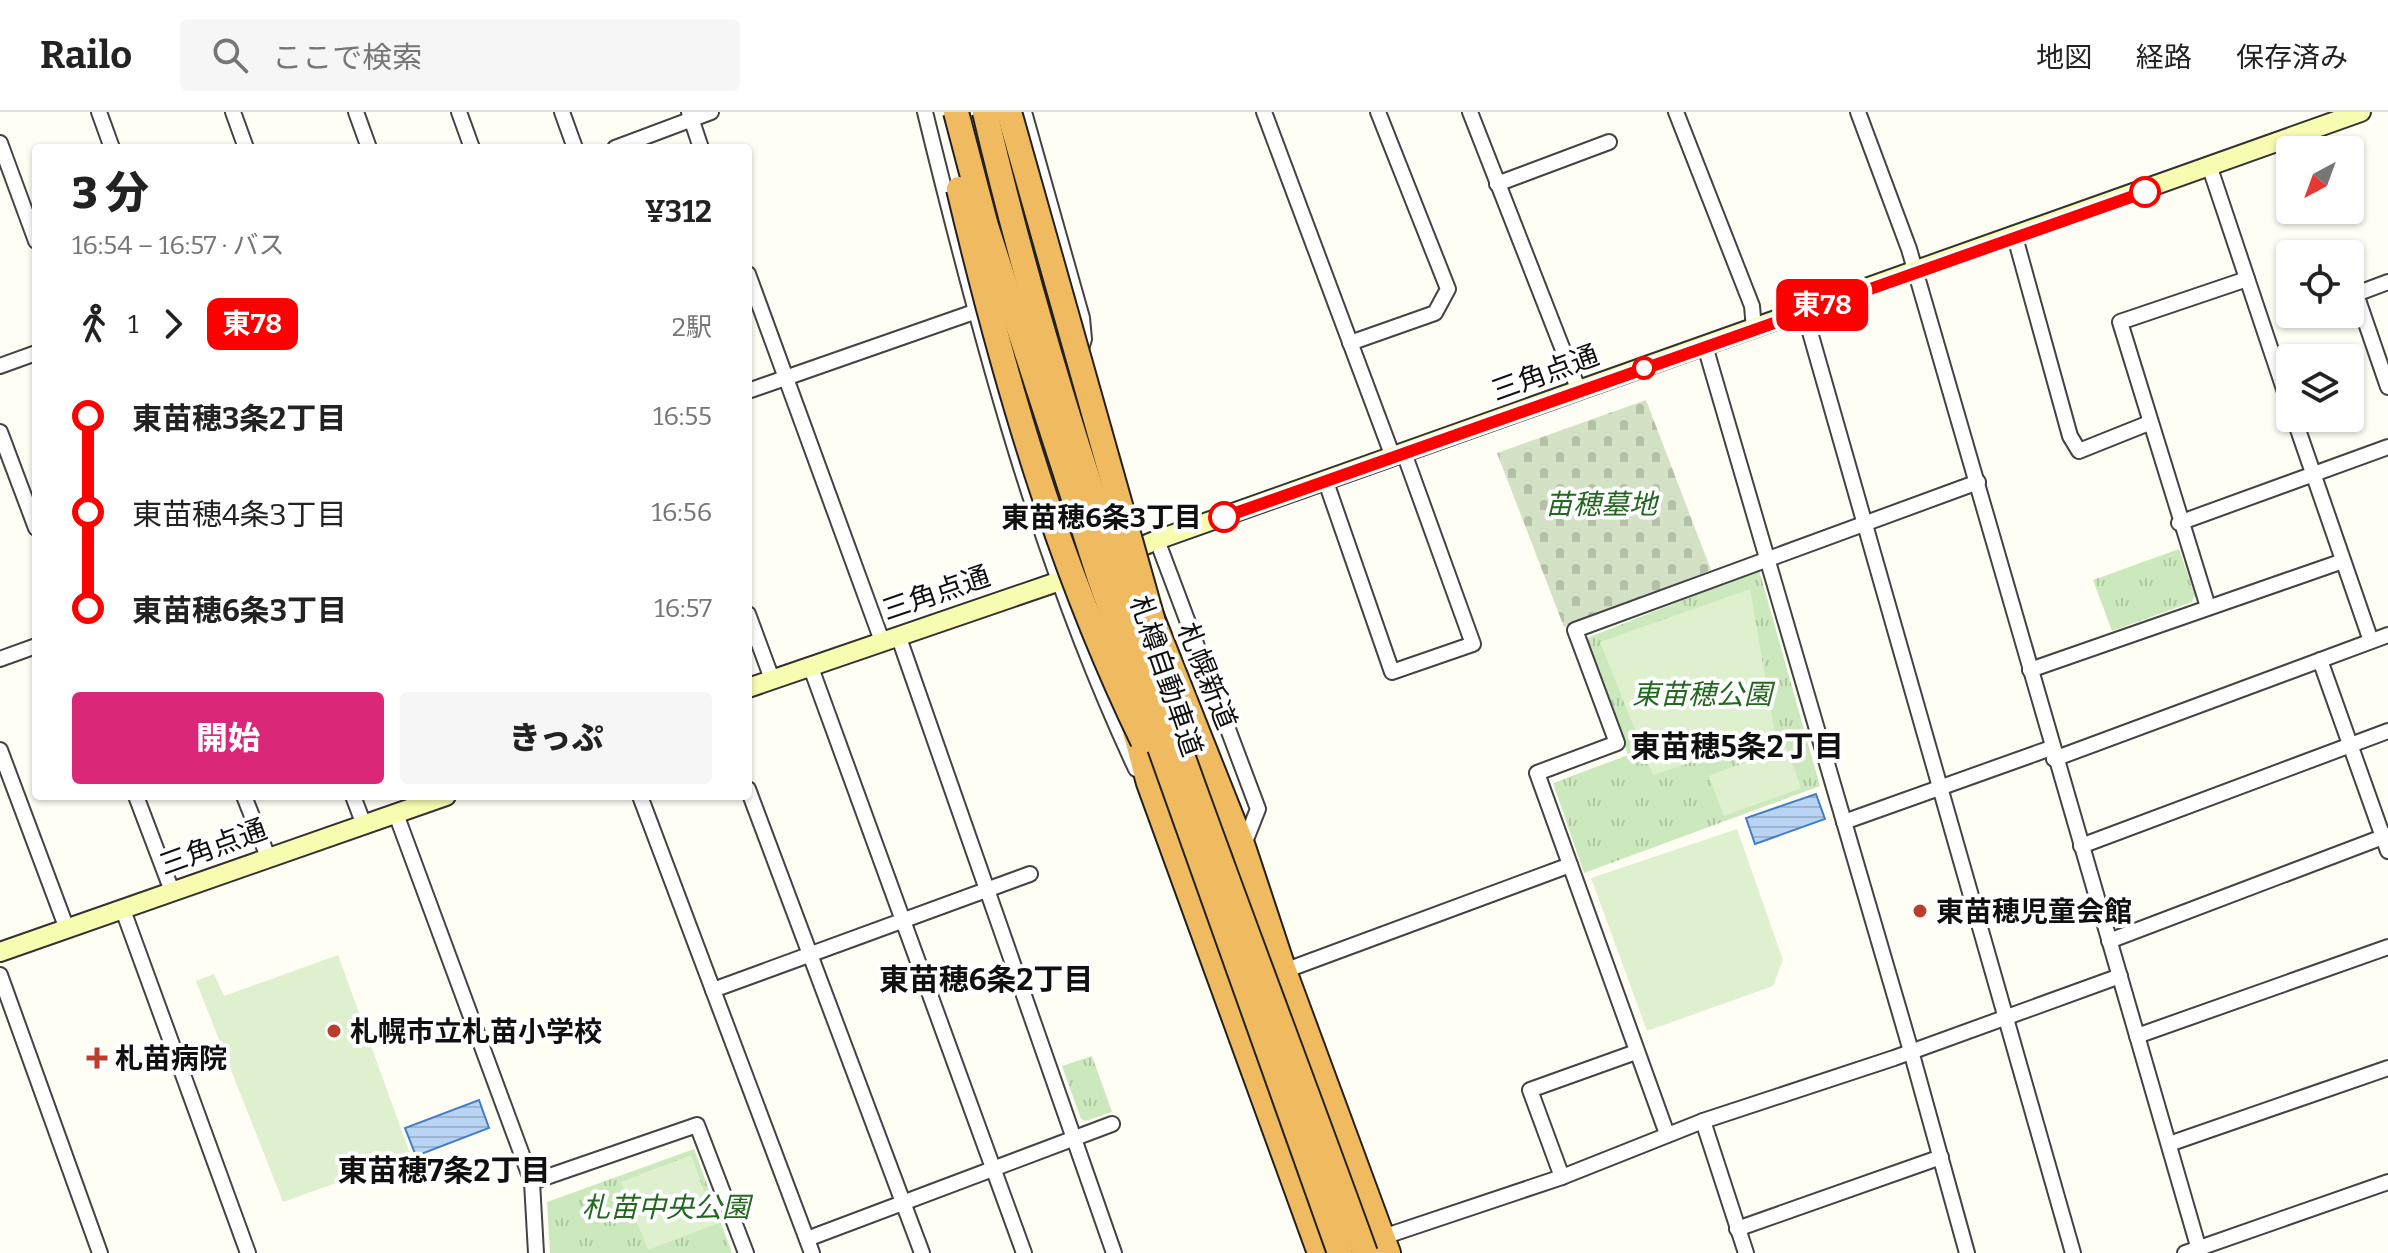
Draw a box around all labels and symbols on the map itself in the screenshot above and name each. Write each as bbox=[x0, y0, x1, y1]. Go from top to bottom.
north arrow bbox=[2276, 136, 2364, 224]
unlabelled marker bbox=[2130, 177, 2160, 207]
line badge: 東78 bbox=[1776, 279, 1868, 331]
street label: 三角点通 bbox=[1487, 338, 1603, 408]
unlabelled marker bbox=[1633, 357, 1655, 379]
park label: 苗穂墓地 bbox=[1545, 488, 1660, 521]
place label: 東苗穂6条3丁目 bbox=[1001, 501, 1202, 534]
marker: 東苗穂6条3丁目 bbox=[1209, 502, 1239, 532]
street label: 三角点通 bbox=[878, 559, 994, 627]
street label: 札樽自動車道 bbox=[1123, 591, 1209, 761]
street label: 札幌新道 bbox=[1171, 618, 1243, 734]
park label: 東苗穂公園 bbox=[1632, 678, 1776, 711]
district label: 東苗穂5条2丁目 bbox=[1630, 729, 1844, 765]
street label: 三角点通 bbox=[155, 812, 271, 882]
place label: 東苗穂児童会館 bbox=[1936, 895, 2132, 928]
marker: 東苗穂児童会館 bbox=[1911, 902, 1929, 920]
district label: 東苗穂6条2丁目 bbox=[879, 962, 1093, 998]
place label: 札幌市立札苗小学校 bbox=[350, 1015, 602, 1048]
marker: 札幌市立札苗小学校 bbox=[325, 1022, 343, 1040]
place label: 札苗病院 bbox=[115, 1042, 227, 1075]
marker: 札苗病院 bbox=[86, 1047, 108, 1069]
district label: 東苗穂7条2丁目 bbox=[337, 1153, 551, 1189]
park label: 札苗中央公園 bbox=[582, 1191, 754, 1224]

